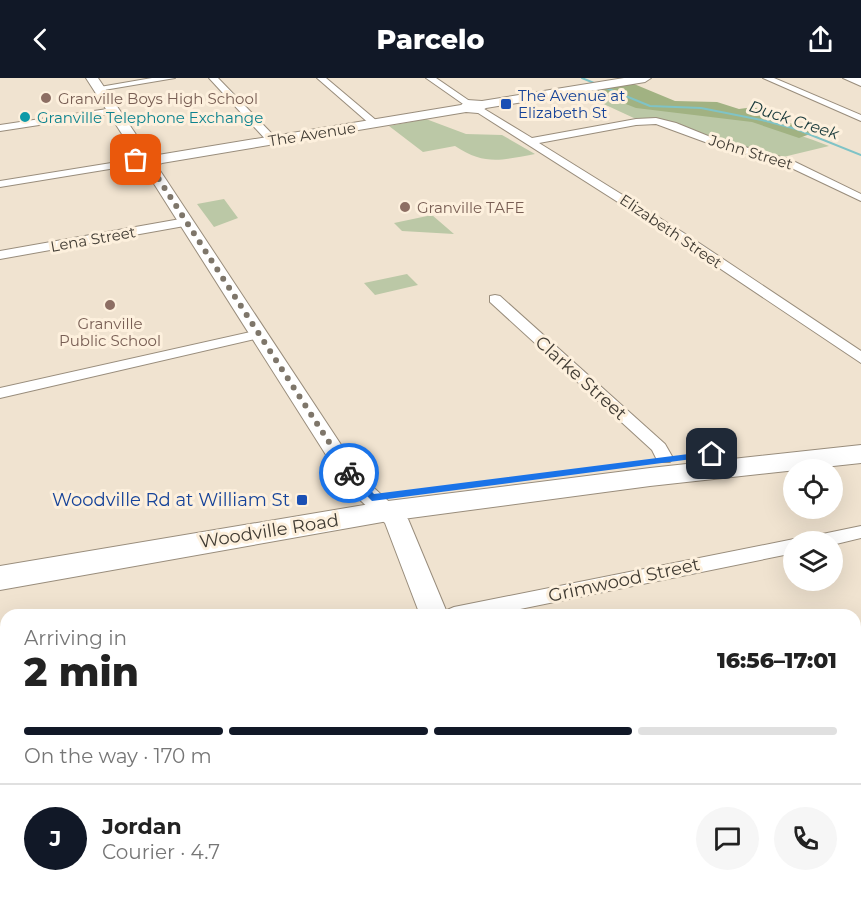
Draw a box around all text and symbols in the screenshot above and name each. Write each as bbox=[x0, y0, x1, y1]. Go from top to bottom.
icon: back bbox=[24, 23, 57, 56]
text: Parcelo bbox=[376, 23, 485, 56]
icon: share bbox=[804, 23, 837, 56]
place label: The Avenue at Elizabeth St bbox=[518, 86, 625, 122]
place label: Granville Boys High School bbox=[58, 89, 258, 108]
marker: Granville Boys High School bbox=[39, 91, 53, 105]
marker: The Avenue at Elizabeth St bbox=[499, 97, 513, 111]
water label: Duck Creek bbox=[747, 97, 843, 144]
place label: Granville Telephone Exchange bbox=[37, 108, 263, 127]
marker: Granville Telephone Exchange bbox=[18, 110, 32, 124]
street label: The Avenue bbox=[267, 118, 357, 150]
street label: John Street bbox=[706, 130, 795, 174]
pin bbox=[110, 134, 161, 185]
icon: bag bbox=[119, 143, 152, 176]
street label: Elizabeth Street bbox=[616, 190, 726, 272]
place label: Granville TAFE bbox=[417, 198, 524, 217]
marker: Granville TAFE bbox=[398, 200, 412, 214]
street label: Lena Street bbox=[49, 222, 137, 256]
marker: Granville Public School bbox=[103, 298, 117, 312]
place label: Granville Public School bbox=[59, 314, 161, 350]
street label: Clarke Street bbox=[531, 331, 631, 425]
pin bbox=[686, 428, 737, 479]
icon: home bbox=[695, 437, 728, 470]
courier bbox=[319, 443, 379, 503]
icon: bike bbox=[333, 457, 366, 490]
map controls bbox=[783, 459, 843, 591]
button: locate bbox=[783, 459, 843, 519]
place label: Woodville Rd at William St bbox=[52, 489, 290, 511]
marker: Woodville Rd at William St bbox=[295, 493, 309, 507]
street label: Woodville Road bbox=[198, 509, 340, 553]
button: layers bbox=[783, 531, 843, 591]
street label: Grimwood Street bbox=[546, 553, 702, 607]
text: Arriving in bbox=[24, 626, 127, 650]
text: 16:56–17:01 bbox=[717, 647, 837, 674]
text: 2 min bbox=[24, 648, 139, 696]
text: On the way · 170 m bbox=[24, 744, 212, 768]
button: chat bbox=[696, 807, 759, 870]
button: phone bbox=[774, 807, 837, 870]
text: Jordan bbox=[102, 813, 182, 840]
text: J bbox=[50, 825, 61, 852]
text: Courier · 4.7 bbox=[102, 840, 220, 864]

